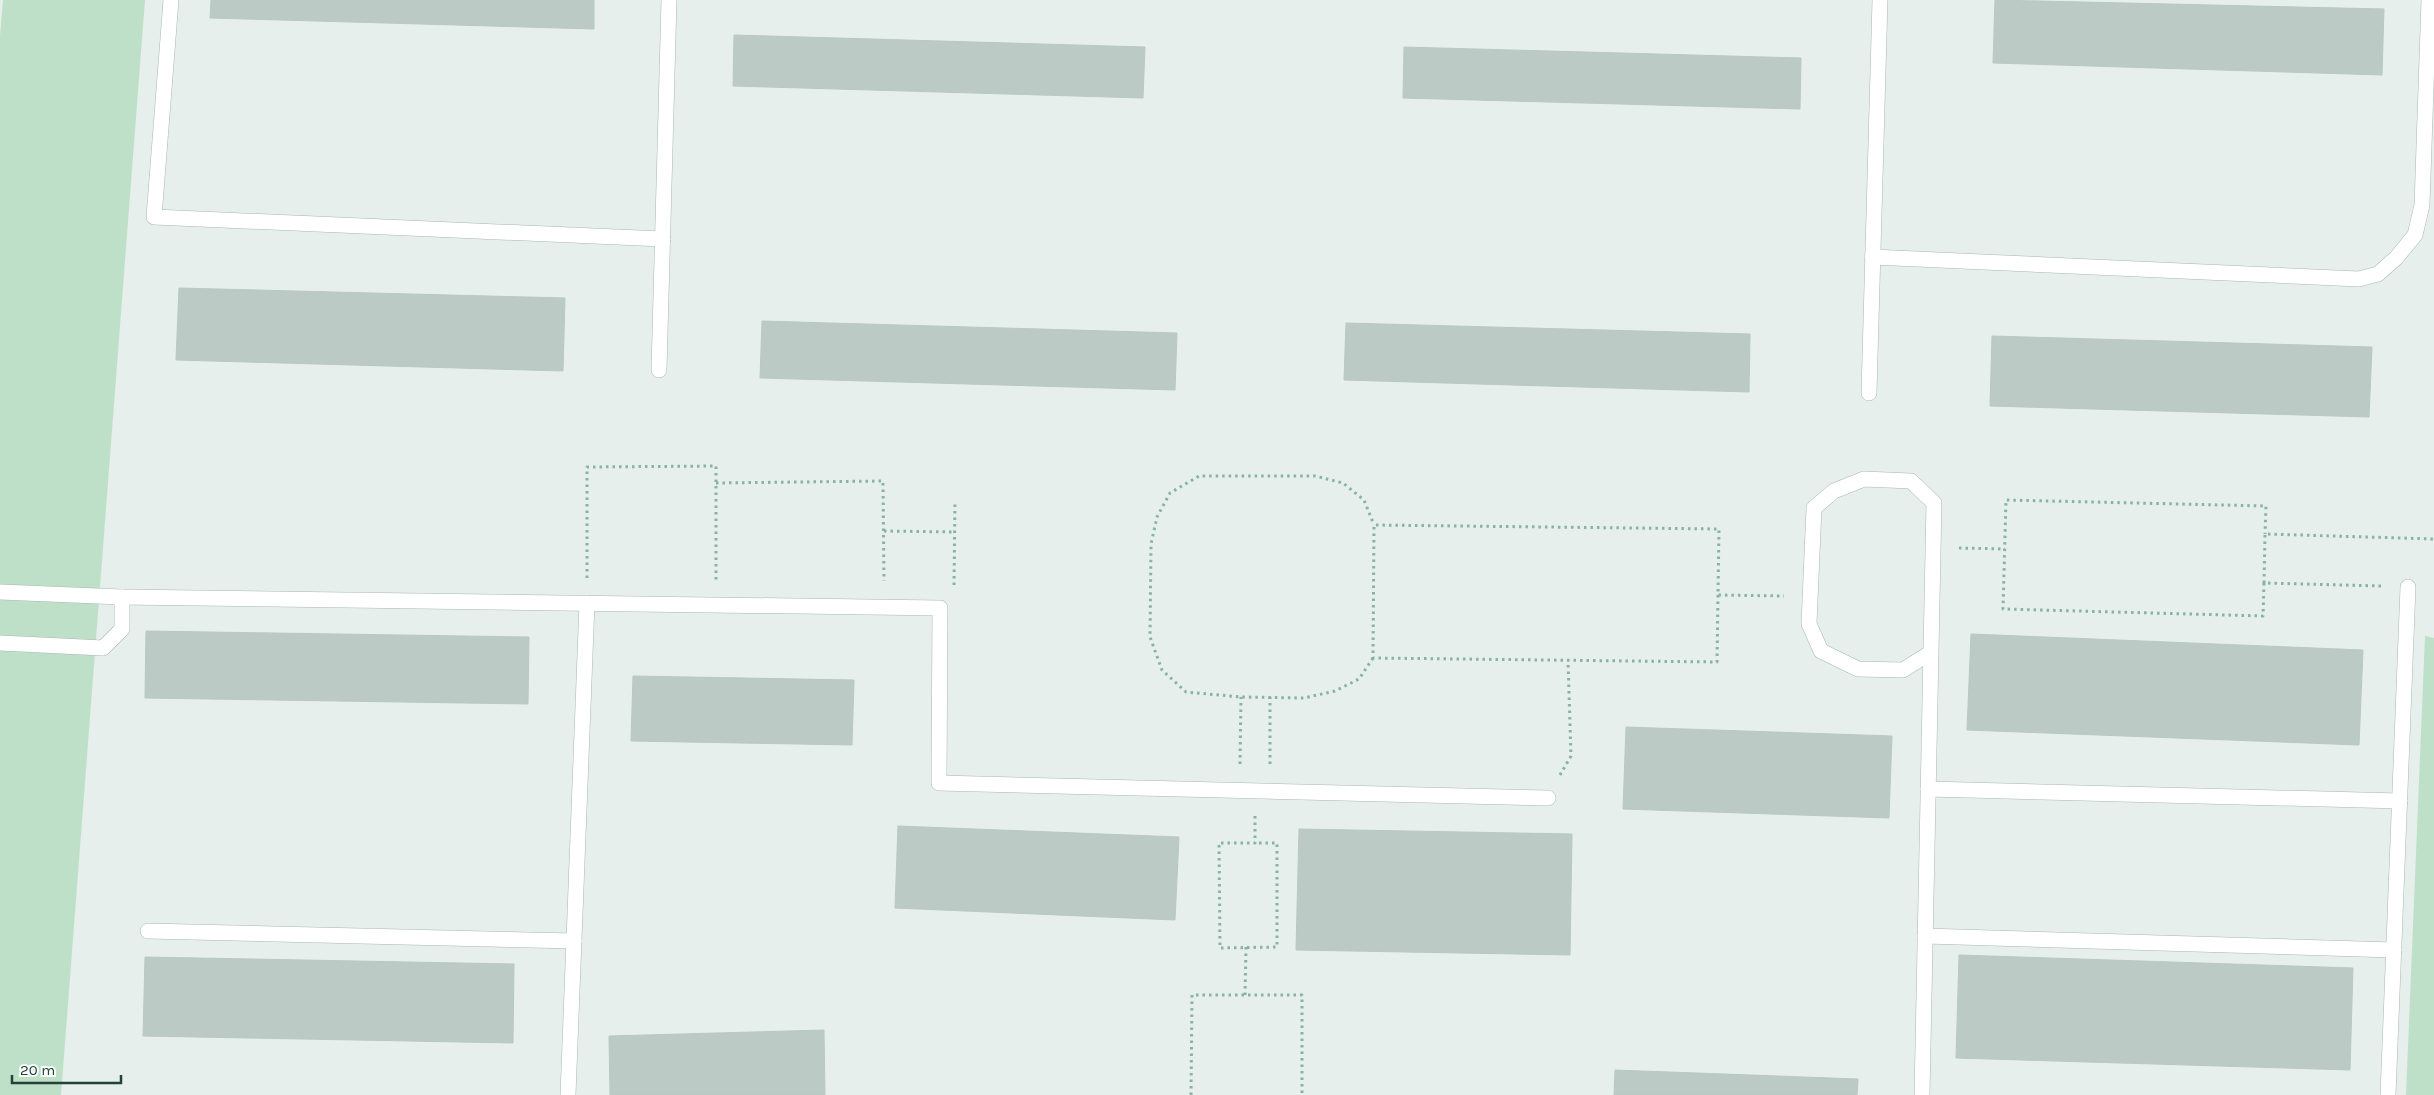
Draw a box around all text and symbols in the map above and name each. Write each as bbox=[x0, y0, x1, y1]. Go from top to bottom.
scale bar bbox=[12, 1052, 121, 1084]
text: 20 m bbox=[20, 1061, 55, 1079]

